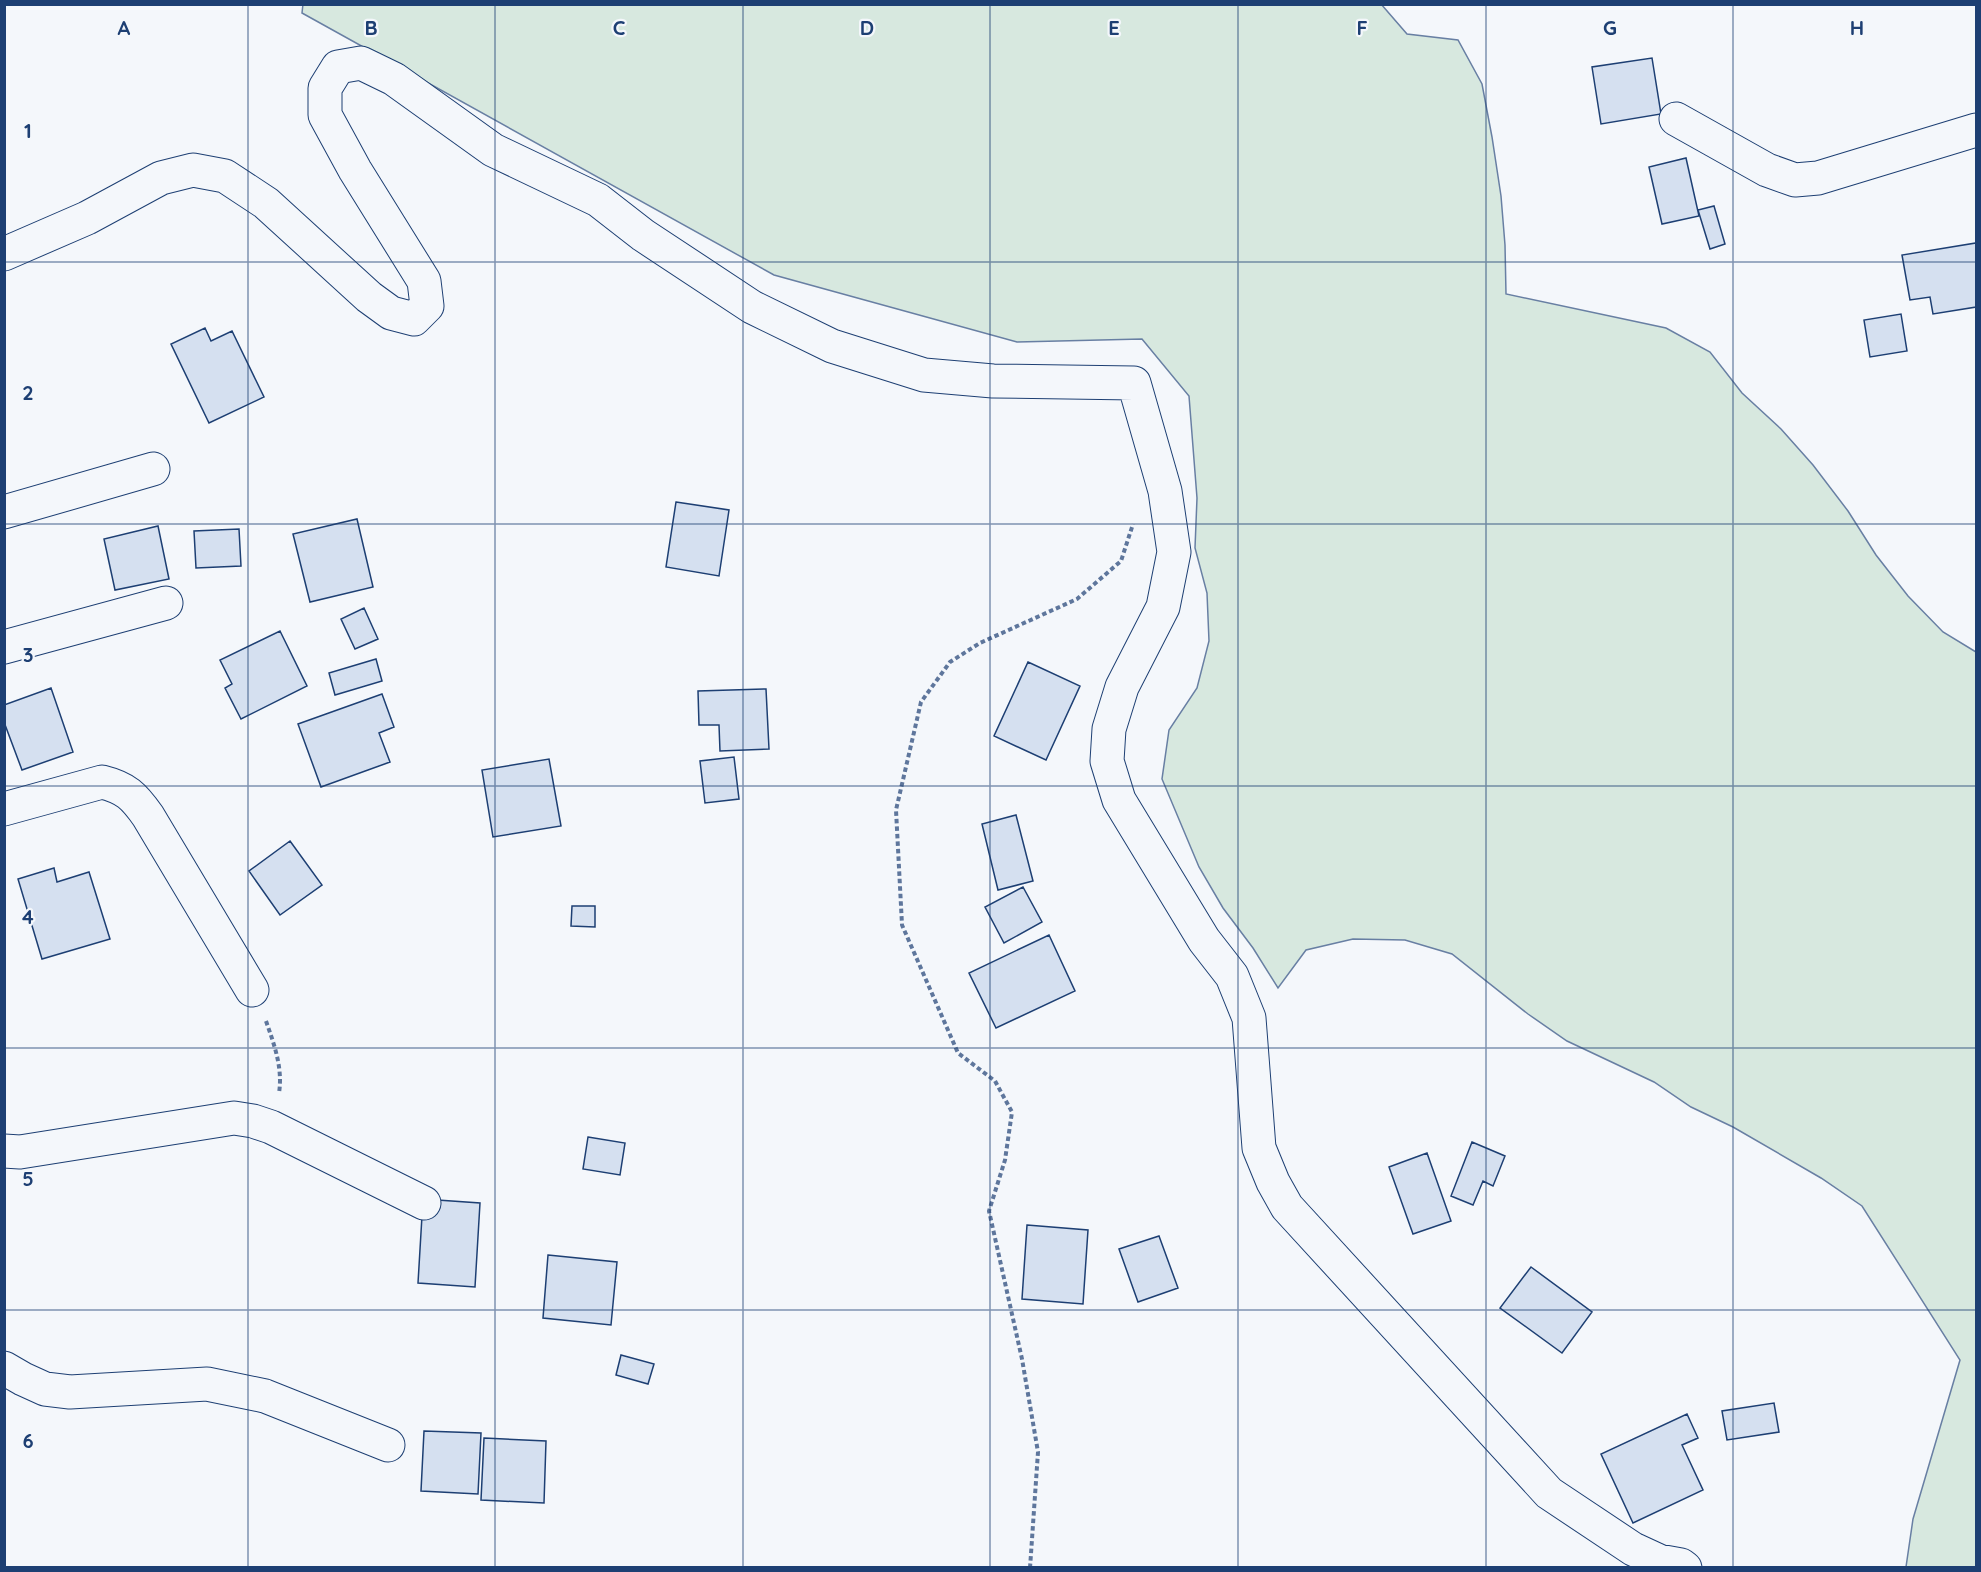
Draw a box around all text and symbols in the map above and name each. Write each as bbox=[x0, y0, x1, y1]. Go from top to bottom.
text: A bbox=[118, 15, 131, 40]
text: B bbox=[364, 15, 378, 40]
text: C bbox=[613, 15, 626, 40]
text: D bbox=[860, 15, 874, 40]
text: E bbox=[1108, 15, 1120, 40]
text: F bbox=[1356, 15, 1368, 40]
text: G bbox=[1603, 15, 1617, 40]
text: H bbox=[1850, 15, 1864, 40]
text: 1 bbox=[24, 118, 32, 143]
text: 2 bbox=[22, 380, 34, 405]
text: 3 bbox=[23, 642, 33, 667]
text: 4 bbox=[22, 904, 34, 929]
text: 5 bbox=[22, 1166, 34, 1191]
text: 6 bbox=[22, 1428, 34, 1453]

